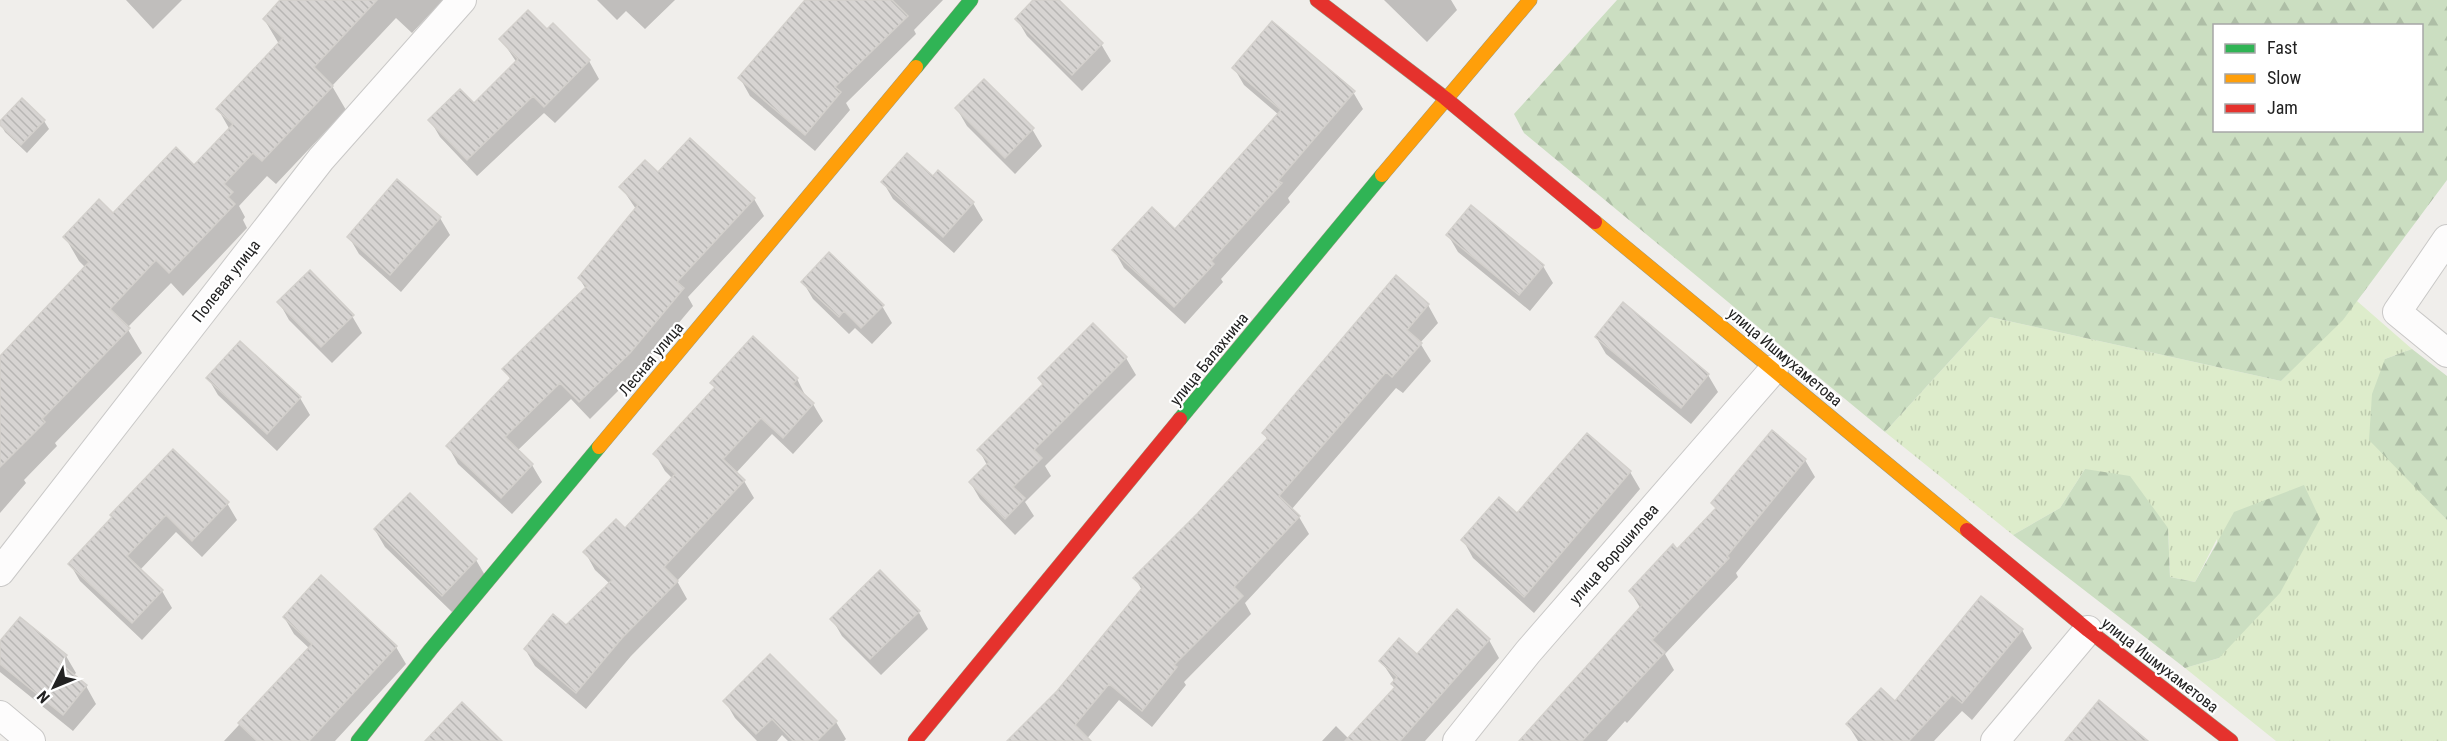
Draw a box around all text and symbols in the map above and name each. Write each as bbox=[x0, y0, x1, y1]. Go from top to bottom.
legend bbox=[2213, 24, 2423, 132]
text: Fast bbox=[2267, 37, 2298, 58]
text: Slow bbox=[2267, 67, 2302, 88]
text: Jam bbox=[2267, 97, 2298, 118]
street label: Полевая улица bbox=[188, 236, 264, 326]
street label: улица Ишмухаметова bbox=[1724, 304, 1846, 410]
street label: улица Балахнина bbox=[1166, 309, 1252, 409]
street label: Лесная улица bbox=[615, 318, 687, 400]
street label: улица Ворошилова bbox=[1565, 500, 1663, 608]
street label: улица Ишмухаметова bbox=[2098, 613, 2222, 717]
north arrow bbox=[24, 657, 84, 717]
text: N bbox=[33, 687, 54, 707]

